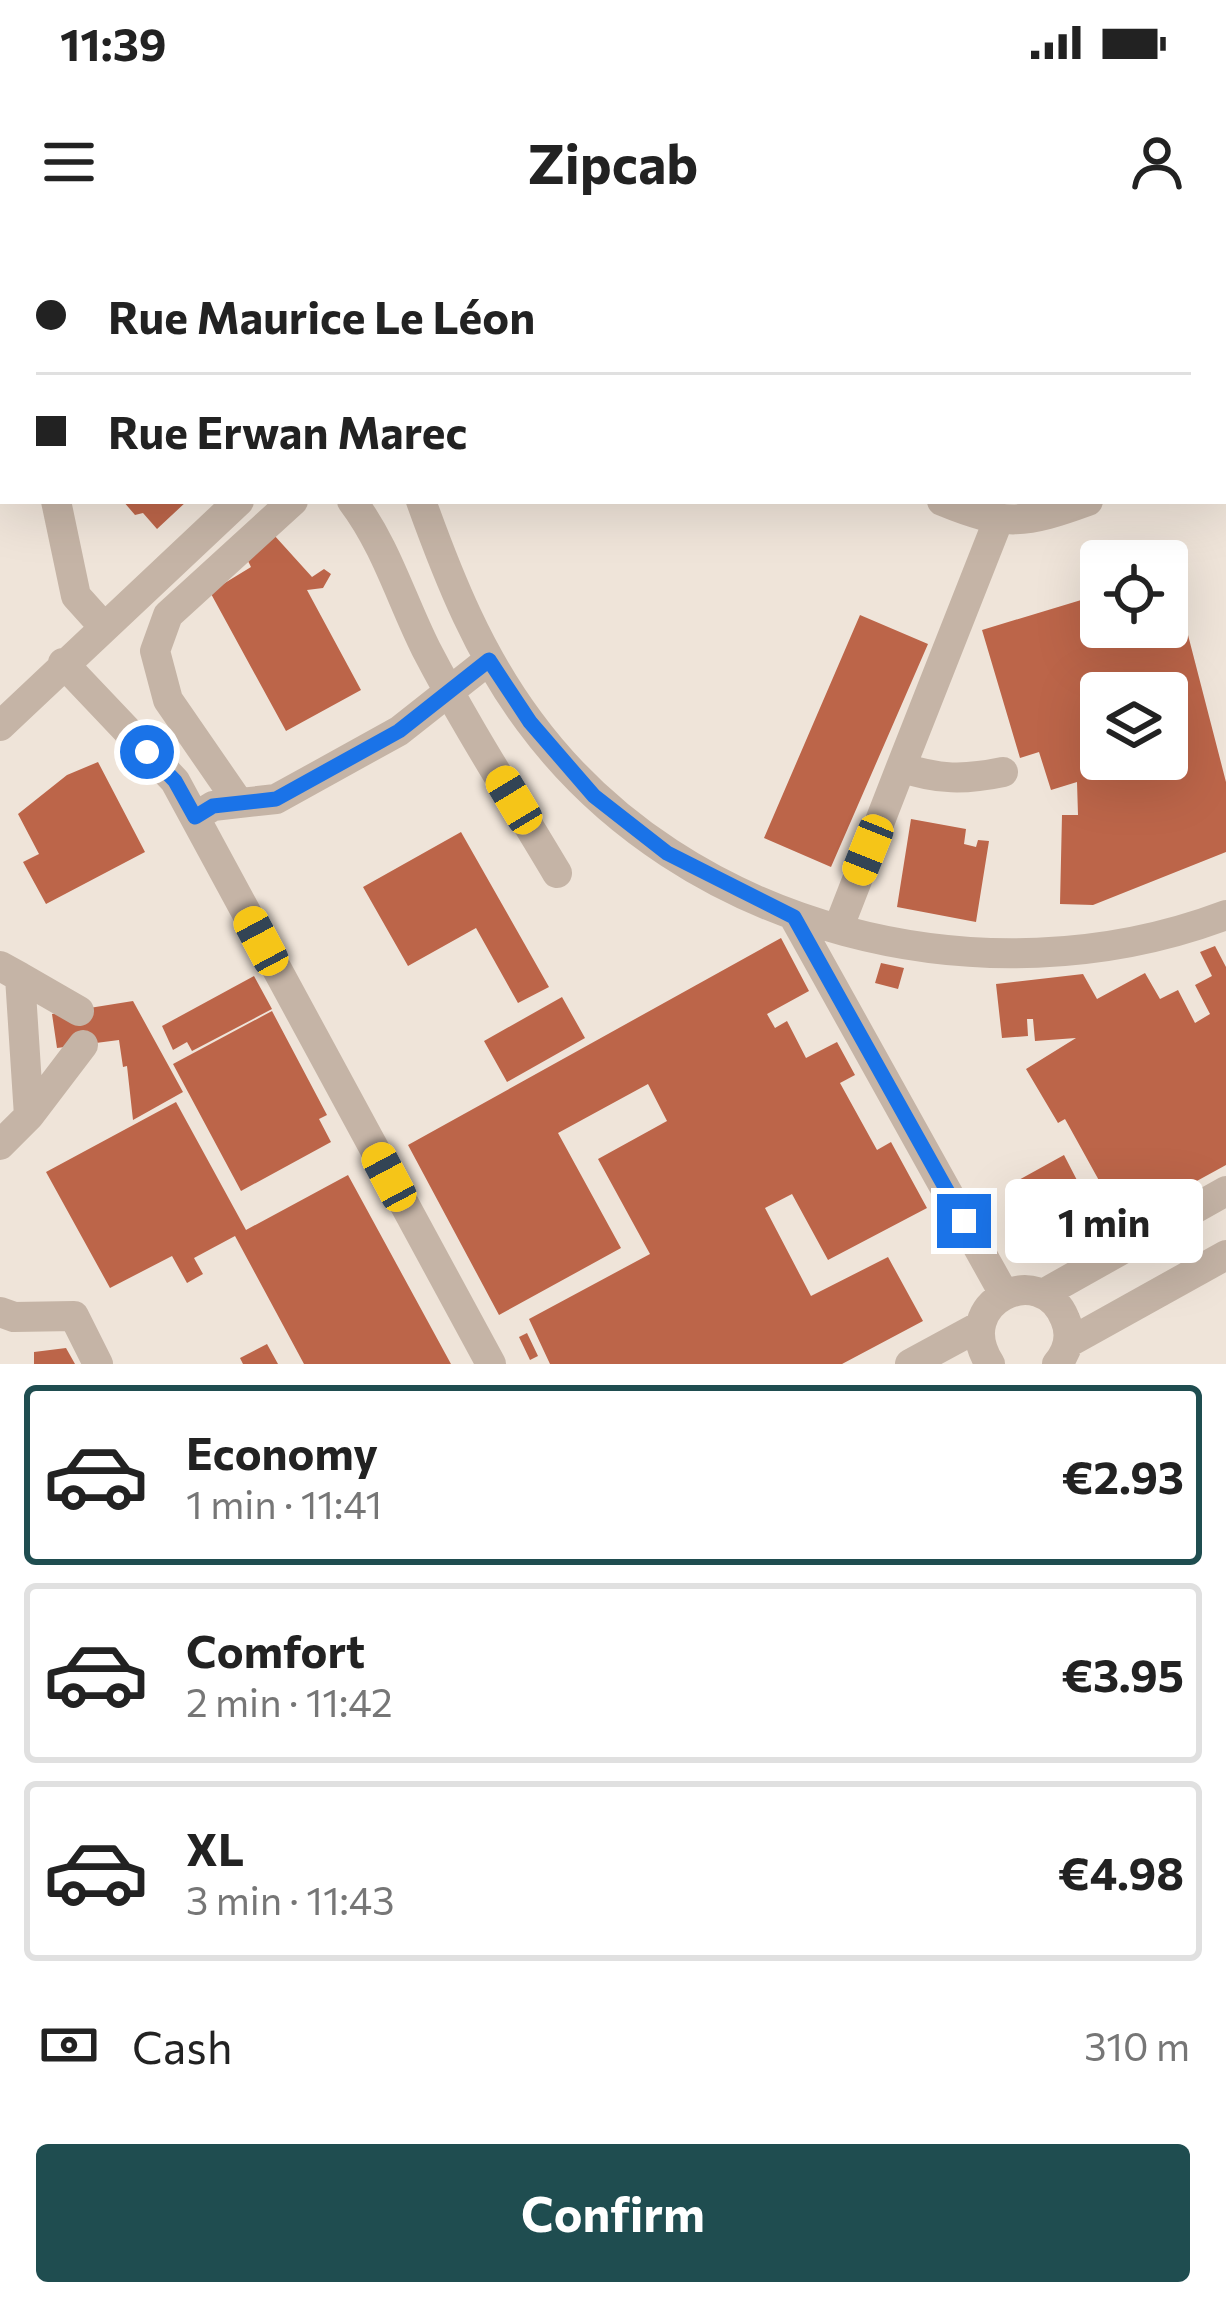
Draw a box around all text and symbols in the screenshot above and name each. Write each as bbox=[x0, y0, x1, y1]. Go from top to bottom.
text: 11:39 bbox=[60, 15, 167, 70]
icon: menu bbox=[36, 129, 102, 195]
text: Zipcab bbox=[528, 129, 698, 195]
icon: person bbox=[1124, 129, 1190, 195]
text: Rue Maurice Le Léon bbox=[108, 288, 535, 343]
text: Rue Erwan Marec bbox=[108, 403, 467, 458]
map controls bbox=[1080, 540, 1188, 780]
button: locate bbox=[1080, 540, 1188, 648]
button: layers bbox=[1080, 672, 1188, 780]
route start bbox=[120, 725, 174, 779]
car bbox=[480, 760, 548, 840]
car bbox=[838, 810, 898, 890]
car bbox=[228, 901, 294, 981]
car bbox=[356, 1137, 422, 1217]
callout: 1 min bbox=[1006, 1179, 1204, 1263]
route end bbox=[937, 1194, 991, 1248]
text: 1 min bbox=[1058, 1197, 1150, 1245]
icon: car bbox=[42, 1421, 150, 1529]
text: Economy bbox=[186, 1424, 378, 1479]
text: €2.93 bbox=[1062, 1448, 1184, 1503]
text: 1 min · 11:41 bbox=[186, 1479, 382, 1527]
icon: car bbox=[42, 1619, 150, 1727]
text: Comfort bbox=[186, 1622, 365, 1677]
text: €3.95 bbox=[1061, 1646, 1184, 1701]
text: 2 min · 11:42 bbox=[186, 1677, 393, 1725]
icon: car bbox=[42, 1817, 150, 1925]
text: XL bbox=[186, 1820, 244, 1875]
text: €4.98 bbox=[1058, 1844, 1184, 1899]
text: 3 min · 11:43 bbox=[186, 1875, 394, 1923]
icon: cash bbox=[36, 2012, 102, 2078]
text: Cash bbox=[132, 2018, 233, 2073]
text: 310 m bbox=[1084, 2021, 1190, 2069]
button: Confirm bbox=[36, 2144, 1190, 2282]

